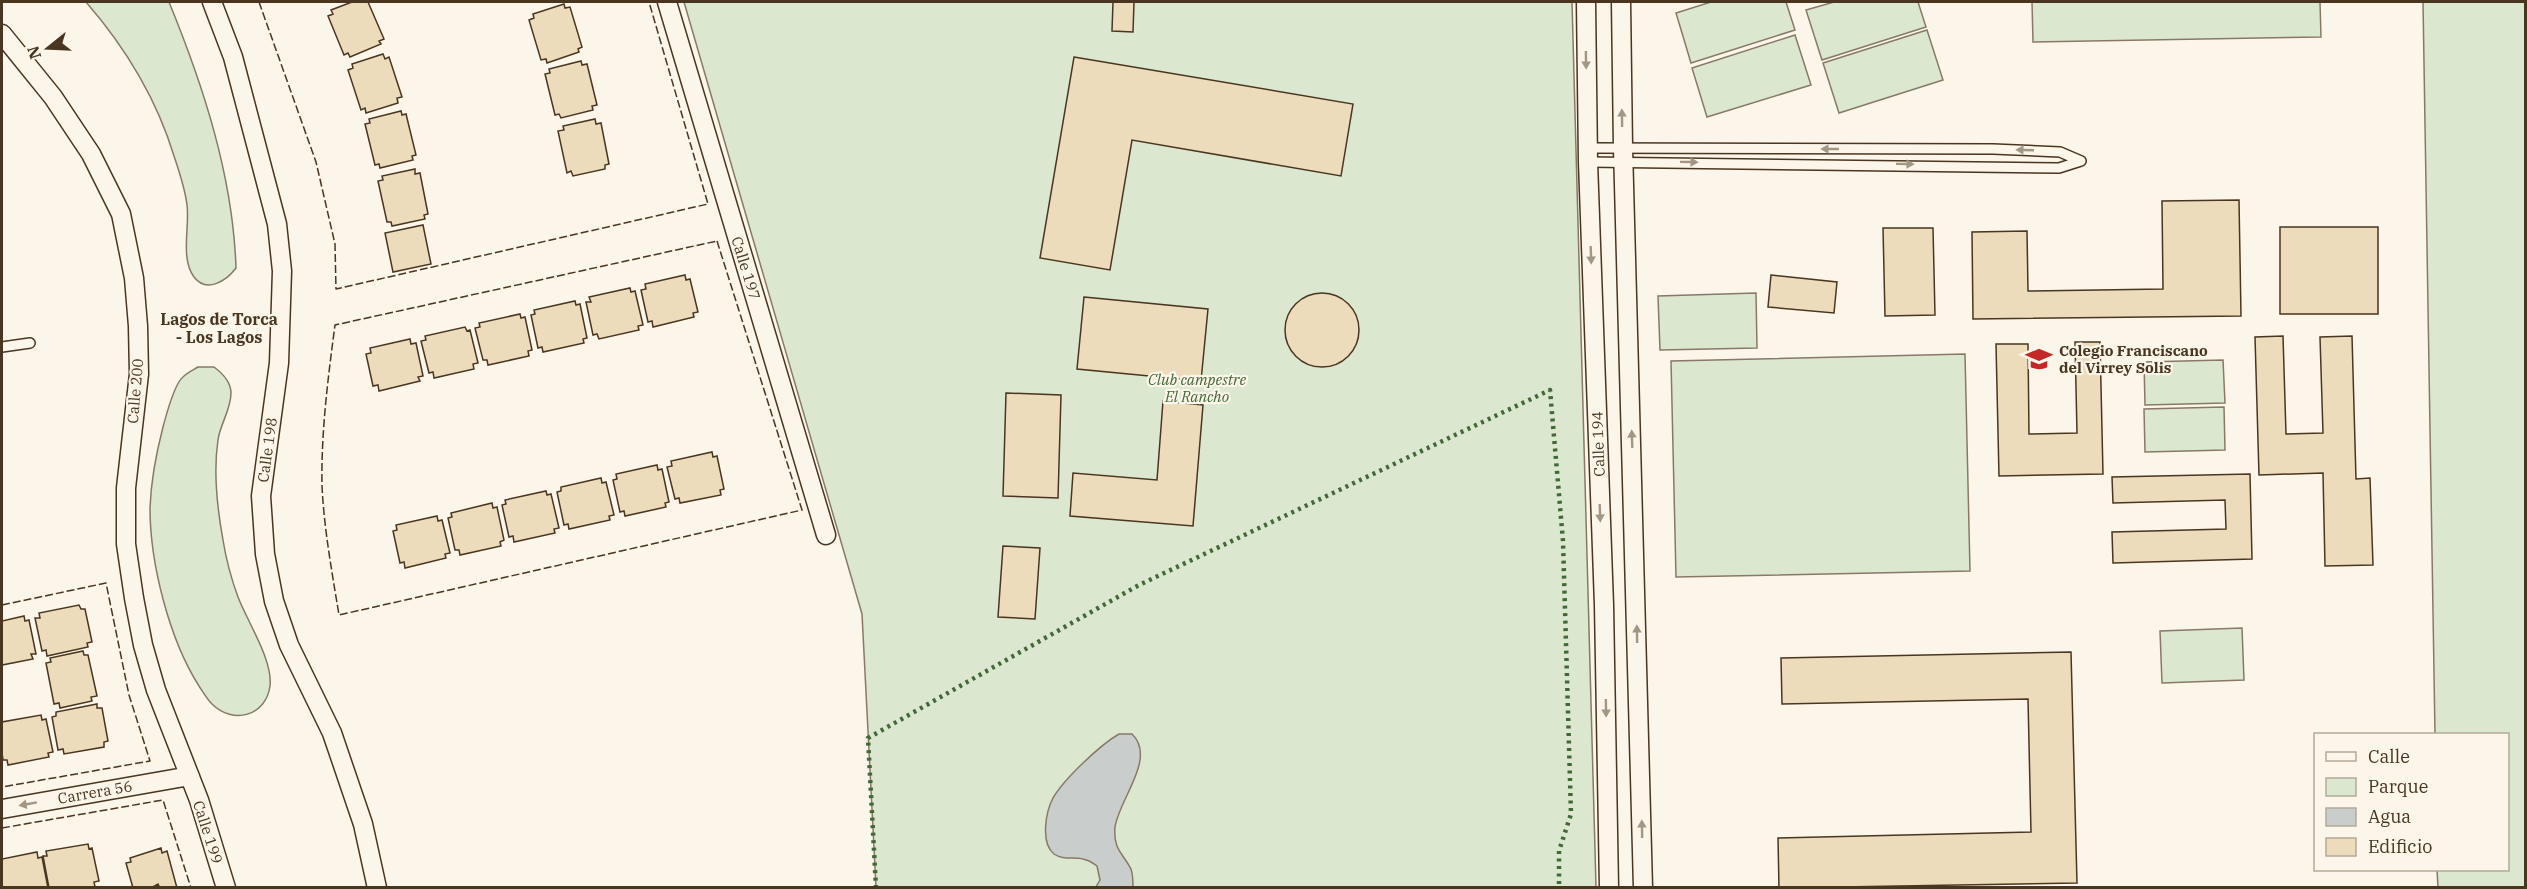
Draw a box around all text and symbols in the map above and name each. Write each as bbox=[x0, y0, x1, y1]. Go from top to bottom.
north arrow bbox=[18, 18, 78, 78]
text: N bbox=[22, 44, 45, 62]
one-way arrow bbox=[1582, 50, 1591, 69]
one-way arrow bbox=[1618, 109, 1627, 128]
one-way arrow bbox=[1820, 144, 1839, 154]
one-way arrow bbox=[2015, 146, 2034, 155]
one-way arrow bbox=[1679, 157, 1698, 167]
one-way arrow bbox=[1895, 160, 1914, 169]
street label: Calle 197 bbox=[727, 234, 765, 302]
one-way arrow bbox=[1587, 245, 1596, 264]
district label: Lagos de Torca - Los Lagos bbox=[160, 309, 278, 347]
place label: Colegio Franciscano del Virrey Solis bbox=[2059, 341, 2208, 377]
school or university icon: Colegio Franciscano del Virrey Solis bbox=[2024, 344, 2054, 374]
street label: Calle 200 bbox=[123, 358, 147, 424]
park label: Club campestre El Rancho bbox=[1148, 370, 1246, 406]
street label: Calle 194 bbox=[1587, 411, 1609, 477]
street label: Calle 198 bbox=[253, 416, 281, 484]
one-way arrow bbox=[1627, 430, 1637, 449]
one-way arrow bbox=[1596, 503, 1605, 522]
one-way arrow bbox=[1633, 625, 1642, 644]
one-way arrow bbox=[1601, 698, 1611, 717]
legend bbox=[2314, 733, 2509, 871]
text: Calle bbox=[2368, 745, 2410, 768]
text: Parque bbox=[2368, 775, 2428, 798]
street label: Carrera 56 bbox=[56, 776, 134, 808]
street label: Calle 199 bbox=[189, 798, 227, 866]
one-way arrow bbox=[19, 800, 38, 809]
text: Agua bbox=[2368, 805, 2411, 828]
one-way arrow bbox=[1637, 820, 1647, 839]
text: Edificio bbox=[2368, 835, 2432, 858]

